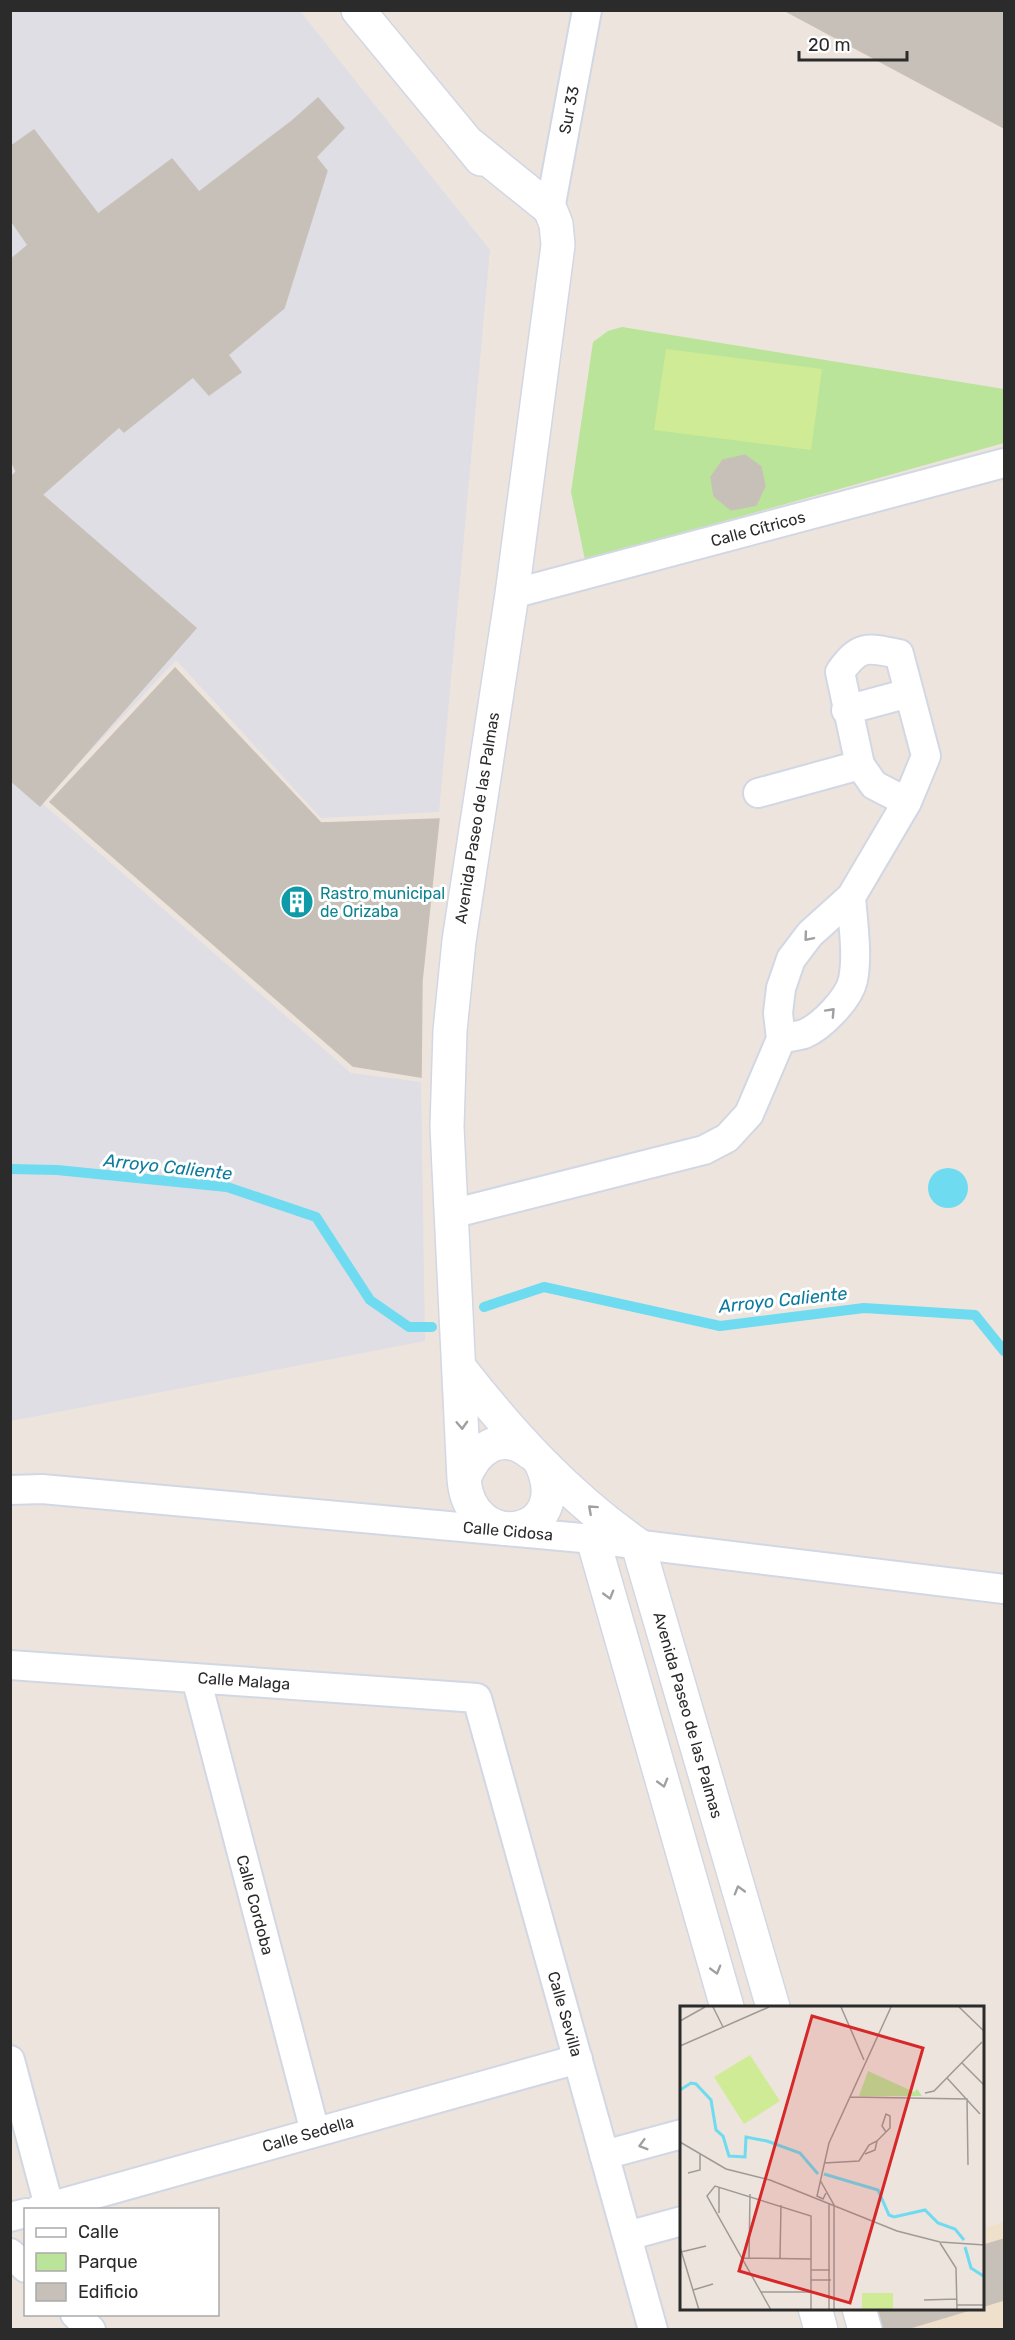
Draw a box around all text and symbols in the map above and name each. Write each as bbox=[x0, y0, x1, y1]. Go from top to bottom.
scale bar bbox=[799, 24, 907, 62]
text: 20 m bbox=[808, 34, 850, 56]
street label: Sur 33 bbox=[555, 84, 583, 136]
street label: Calle Cítricos bbox=[709, 507, 807, 551]
street label: Avenida Paseo de las Palmas bbox=[451, 711, 503, 925]
building icon: Rastro municipal de Orizaba bbox=[279, 884, 315, 920]
place label: Rastro municipal de Orizaba bbox=[320, 884, 445, 921]
one-way arrow bbox=[804, 930, 815, 941]
one-way arrow bbox=[824, 1009, 835, 1020]
water label: Arroyo Caliente bbox=[102, 1149, 233, 1185]
water label: Arroyo Caliente bbox=[717, 1282, 848, 1318]
one-way arrow bbox=[455, 1421, 468, 1430]
one-way arrow bbox=[588, 1505, 599, 1516]
street label: Calle Cidosa bbox=[462, 1518, 554, 1544]
one-way arrow bbox=[602, 1590, 614, 1600]
street label: Avenida Paseo de las Palmas bbox=[649, 1610, 727, 1820]
street label: Calle Malaga bbox=[197, 1668, 291, 1694]
one-way arrow bbox=[656, 1777, 668, 1788]
street label: Calle Cordoba bbox=[233, 1853, 277, 1957]
one-way arrow bbox=[734, 1885, 746, 1896]
one-way arrow bbox=[709, 1965, 721, 1975]
street label: Calle Sevilla bbox=[544, 1969, 586, 2059]
inset map bbox=[680, 2006, 985, 2310]
street label: Calle Sedella bbox=[260, 2112, 356, 2156]
one-way arrow bbox=[638, 2137, 648, 2150]
legend bbox=[24, 2208, 219, 2316]
text: Calle bbox=[78, 2221, 119, 2243]
text: Parque bbox=[78, 2251, 138, 2273]
text: Edificio bbox=[78, 2281, 138, 2303]

